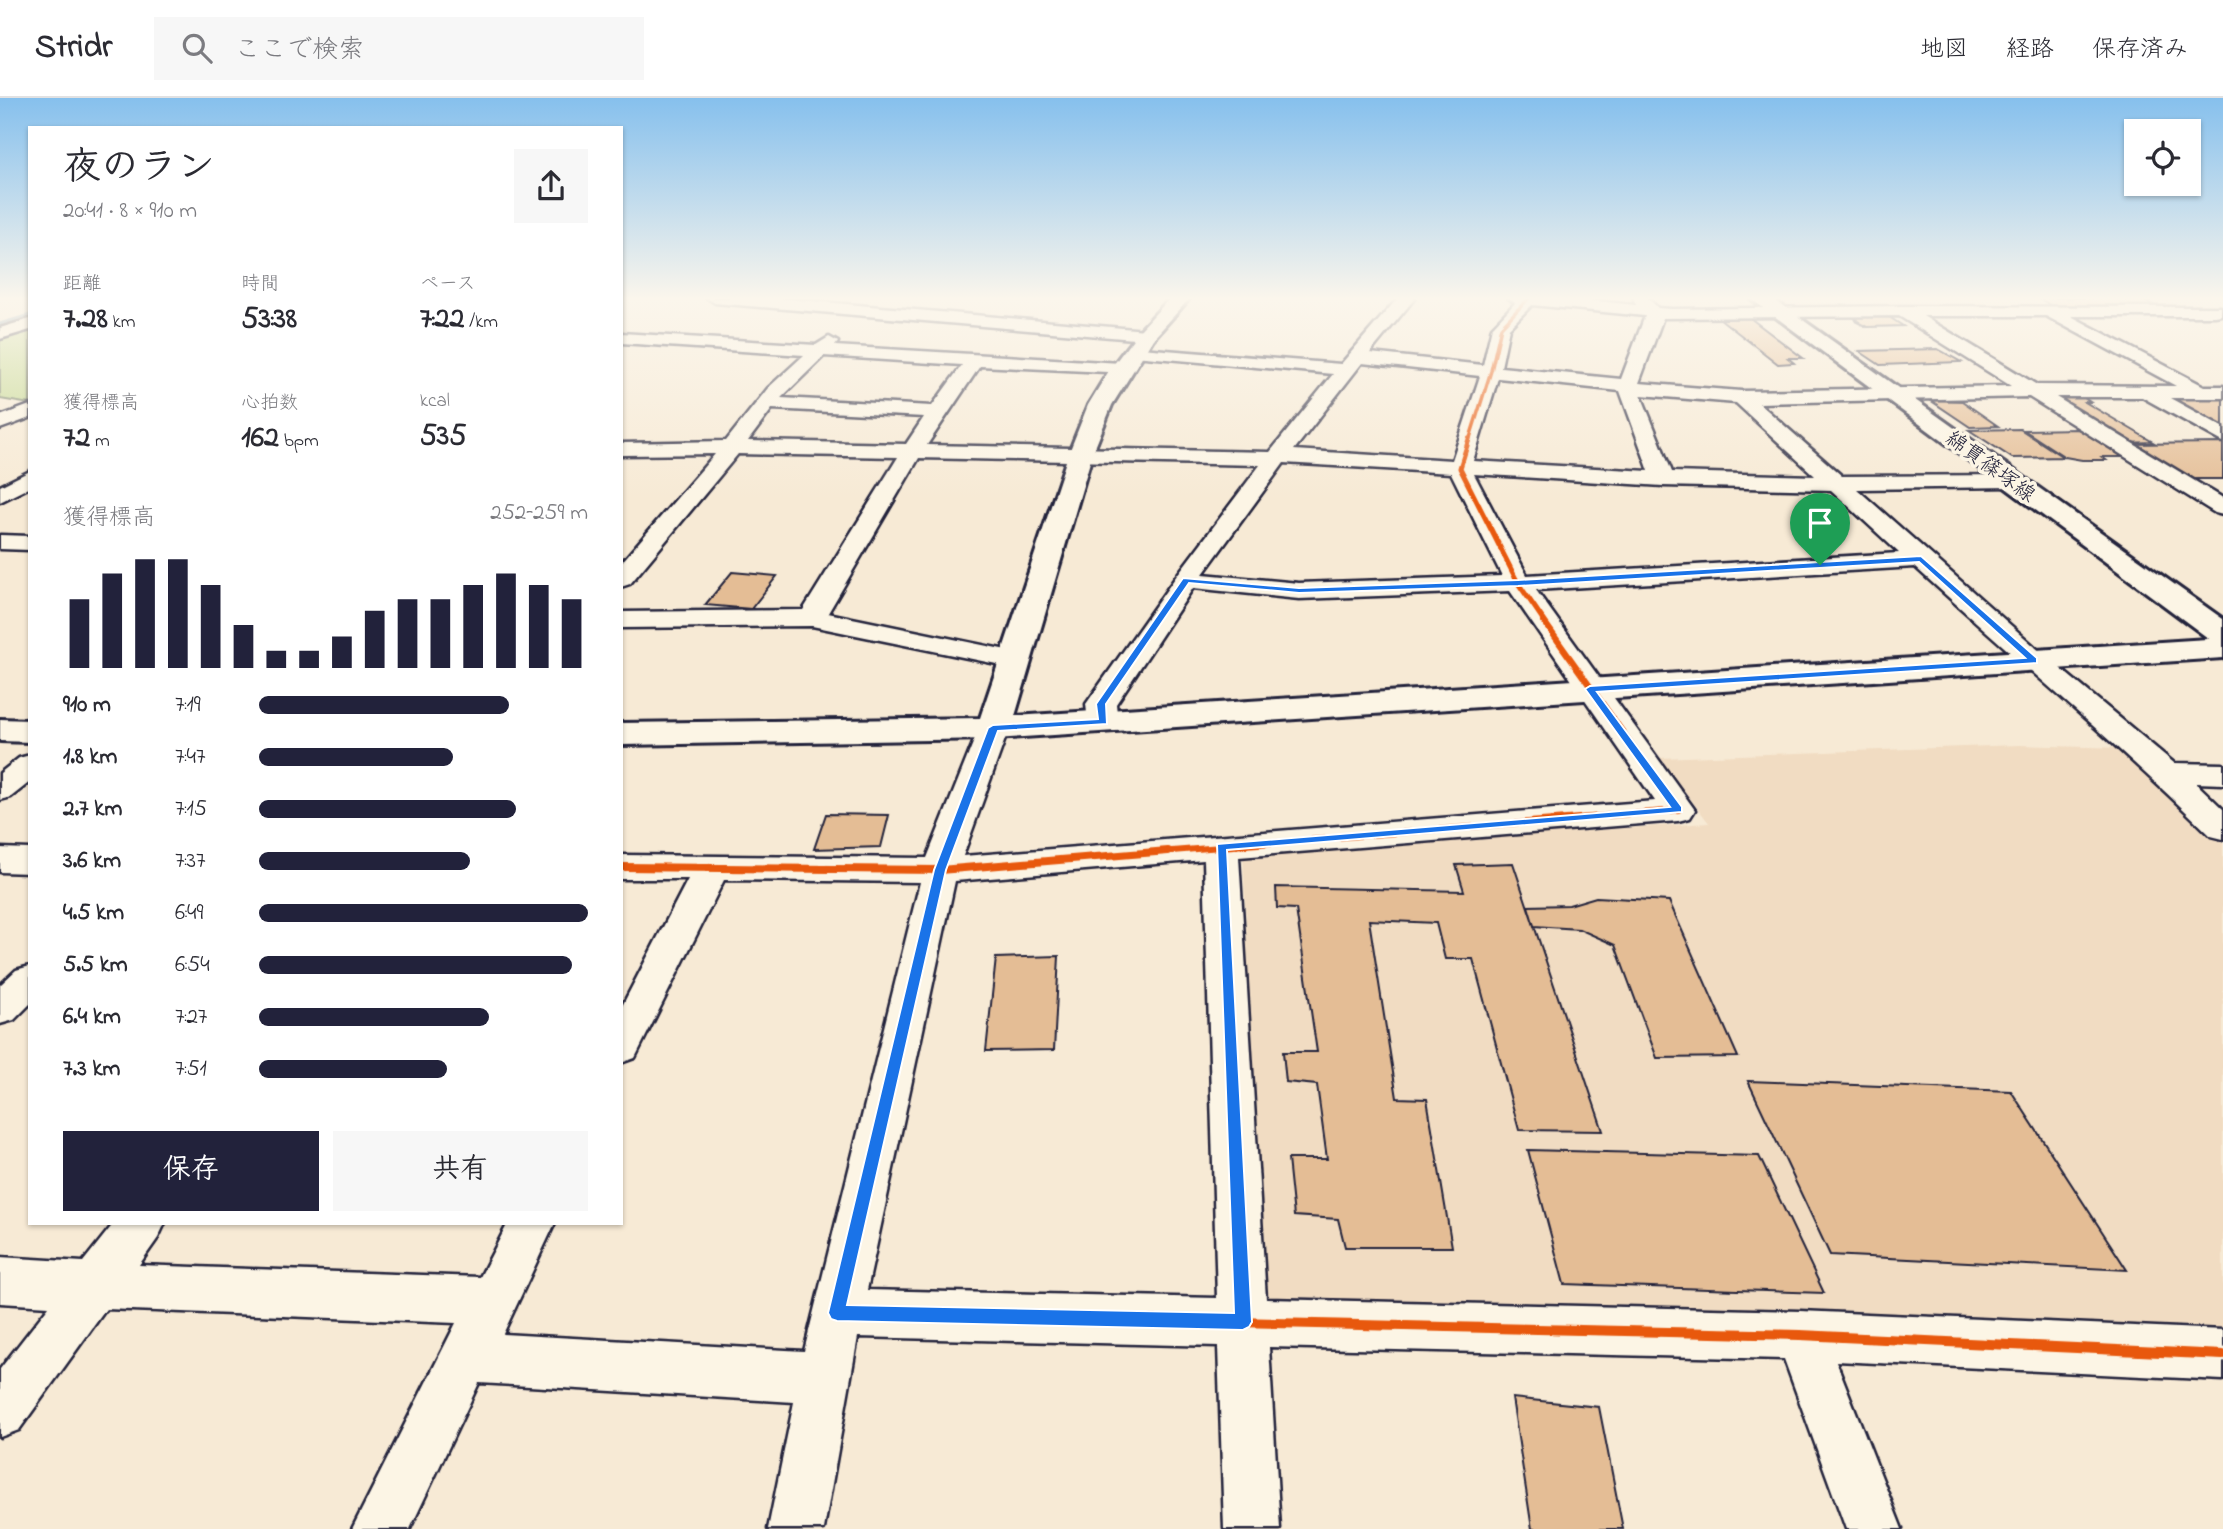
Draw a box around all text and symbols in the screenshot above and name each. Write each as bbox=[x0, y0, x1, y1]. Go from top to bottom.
search box bbox=[154, 17, 644, 80]
text: Stridr bbox=[35, 24, 112, 72]
icon: search bbox=[178, 29, 216, 67]
text: ここで検索 bbox=[234, 32, 364, 70]
text: 地図 bbox=[1920, 33, 1968, 68]
text: 経路 bbox=[2006, 33, 2054, 68]
text: 保存済み bbox=[2092, 33, 2188, 68]
map controls bbox=[2124, 119, 2201, 196]
button: locate bbox=[2124, 119, 2201, 196]
text: 夜のラン bbox=[63, 141, 215, 197]
button: share bbox=[514, 149, 588, 223]
text: 20:41 · 8 × 910 m bbox=[63, 195, 197, 228]
text: 距離 bbox=[63, 271, 101, 298]
text: 時間 bbox=[241, 271, 279, 298]
text: ペース bbox=[420, 271, 476, 298]
text: 7.28 bbox=[63, 298, 108, 342]
text: 53:38 bbox=[241, 298, 297, 342]
text: 7:22 bbox=[420, 298, 464, 342]
text: km bbox=[108, 309, 135, 336]
text: /km bbox=[464, 309, 498, 336]
text: kcal bbox=[420, 388, 450, 415]
text: 獲得標高 bbox=[63, 390, 139, 417]
text: 心拍数 bbox=[241, 390, 298, 417]
text: 535 bbox=[420, 415, 466, 459]
text: 72 bbox=[63, 417, 90, 461]
text: 162 bbox=[241, 417, 279, 461]
street label: 綿貫篠塚線 bbox=[1939, 425, 2041, 511]
text: m bbox=[90, 428, 110, 455]
text: bpm bbox=[279, 428, 319, 455]
pin bbox=[1790, 493, 1850, 565]
text: 252–259 m bbox=[490, 497, 588, 530]
text: 獲得標高 bbox=[63, 502, 155, 535]
icon: arrive bbox=[1801, 504, 1839, 542]
text: 910 m bbox=[63, 689, 111, 722]
text: 7:19 bbox=[175, 689, 201, 722]
text: 1.8 km bbox=[63, 741, 117, 774]
text: 7:47 bbox=[175, 741, 205, 774]
text: 2.7 km bbox=[63, 793, 122, 826]
text: 7:15 bbox=[175, 793, 207, 826]
text: 3.6 km bbox=[63, 845, 121, 878]
text: 7:37 bbox=[175, 845, 205, 878]
text: 4.5 km bbox=[63, 897, 124, 930]
text: 6:49 bbox=[175, 897, 203, 930]
text: 5.5 km bbox=[63, 949, 128, 982]
text: 6:54 bbox=[175, 949, 210, 982]
text: 6.4 km bbox=[63, 1001, 121, 1034]
text: 7:27 bbox=[175, 1001, 207, 1034]
text: 7.3 km bbox=[63, 1053, 120, 1086]
text: 7:51 bbox=[175, 1053, 207, 1086]
button: 保存 bbox=[63, 1131, 319, 1211]
button: 共有 bbox=[333, 1131, 588, 1211]

